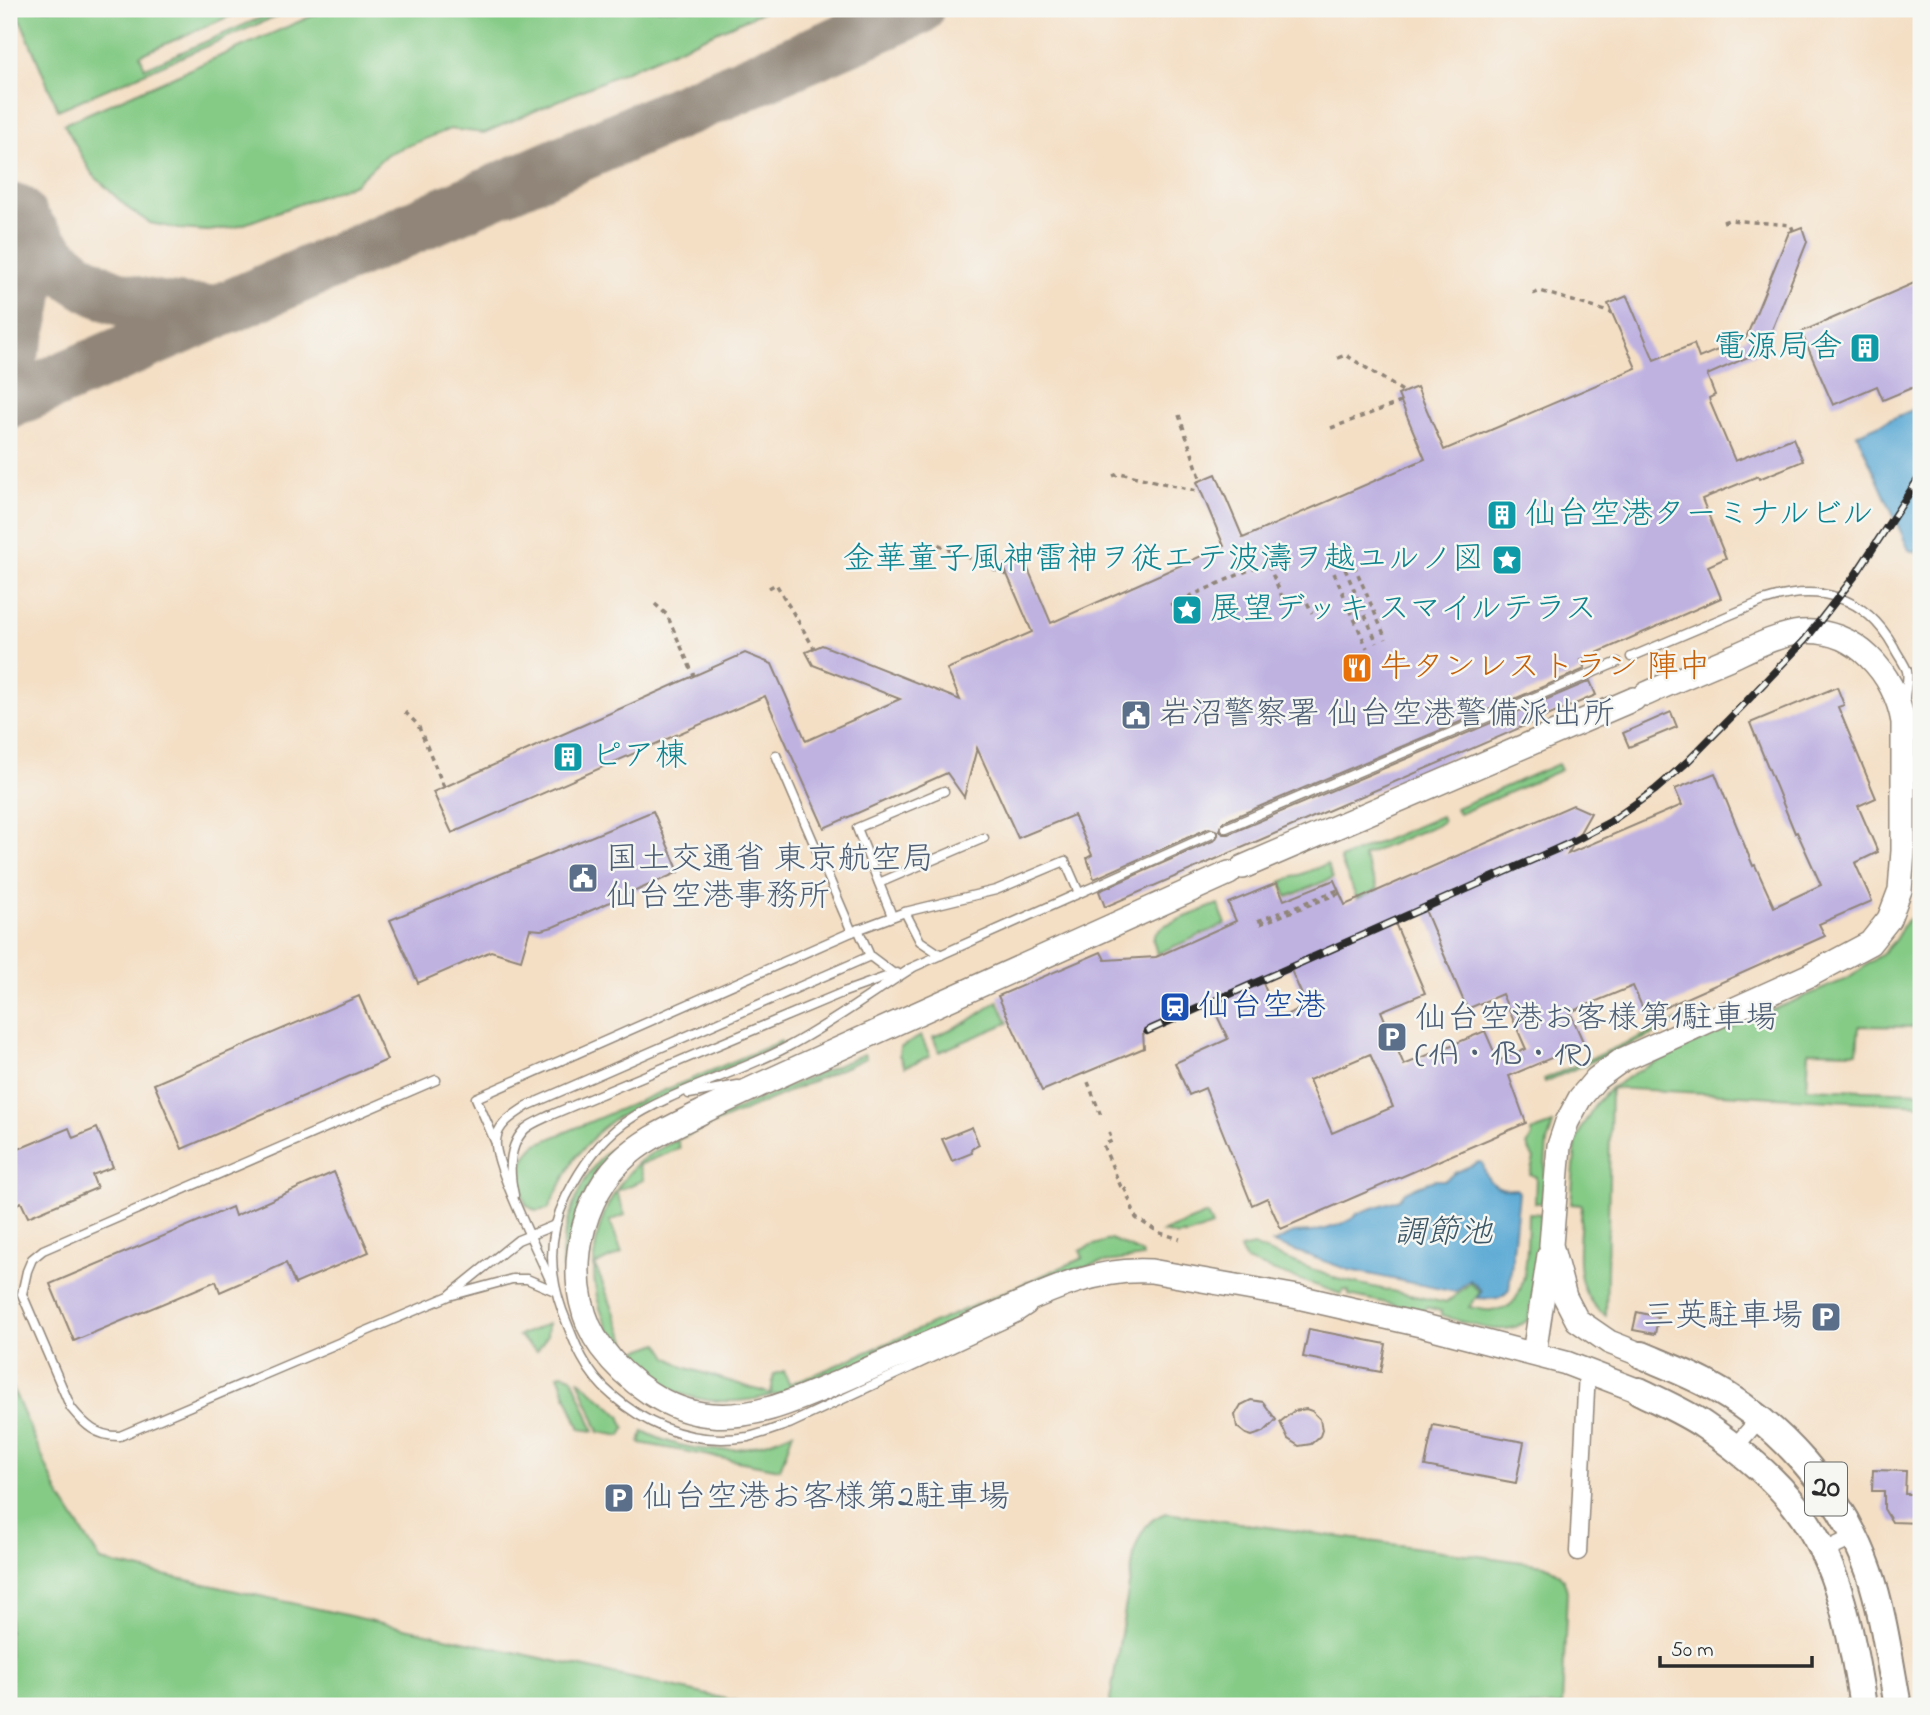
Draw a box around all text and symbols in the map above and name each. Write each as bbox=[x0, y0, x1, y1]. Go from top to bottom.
place label: 電源局舎 bbox=[1714, 325, 1842, 372]
building icon: 電源局舎 bbox=[1848, 331, 1882, 365]
place label: 仙台空港ターミナルビル bbox=[1525, 492, 1874, 539]
building icon: 仙台空港ターミナルビル bbox=[1485, 498, 1519, 532]
place label: 金華童子風神雷神ヲ従エテ波濤ヲ越ユルノ図 bbox=[843, 537, 1484, 584]
place icon: 金華童子風神雷神ヲ従エテ波濤ヲ越ユルノ図 bbox=[1490, 543, 1524, 577]
place label: 展望デッキ スマイルテラス bbox=[1210, 587, 1597, 634]
place icon: 展望デッキ スマイルテラス bbox=[1170, 593, 1204, 627]
place label: 牛タンレストラン 陣中 bbox=[1380, 645, 1711, 692]
restaurant icon: 牛タンレストラン 陣中 bbox=[1340, 651, 1374, 685]
place label: 岩沼警察署 仙台空港警備派出所 bbox=[1159, 692, 1615, 739]
public building icon: 岩沼警察署 仙台空港警備派出所 bbox=[1119, 698, 1153, 732]
place label: ピア棟 bbox=[591, 734, 687, 781]
building icon: ピア棟 bbox=[551, 740, 585, 774]
place label: 国土交通省 東京航空局 仙台空港事務所 bbox=[606, 837, 934, 921]
public building icon: 国土交通省 東京航空局 仙台空港事務所 bbox=[566, 861, 600, 895]
place label: 仙台空港 bbox=[1198, 984, 1326, 1031]
station icon: 仙台空港 bbox=[1158, 990, 1192, 1024]
place label: 仙台空港お客様第1駐車場 (1A・1B・1R) bbox=[1415, 996, 1777, 1080]
parking icon: 仙台空港お客様第1駐車場 (1A・1B・1R) bbox=[1375, 1020, 1409, 1054]
water label: 調節池 bbox=[1394, 1210, 1494, 1258]
place label: 三英駐車場 bbox=[1643, 1294, 1803, 1341]
parking icon: 三英駐車場 bbox=[1809, 1300, 1843, 1334]
road number: 20 bbox=[1805, 1462, 1847, 1516]
place label: 仙台空港お客様第2駐車場 bbox=[642, 1475, 1010, 1522]
parking icon: 仙台空港お客様第2駐車場 bbox=[602, 1481, 636, 1515]
scale bar bbox=[1660, 1624, 1813, 1668]
text: 50 m bbox=[1671, 1636, 1714, 1666]

